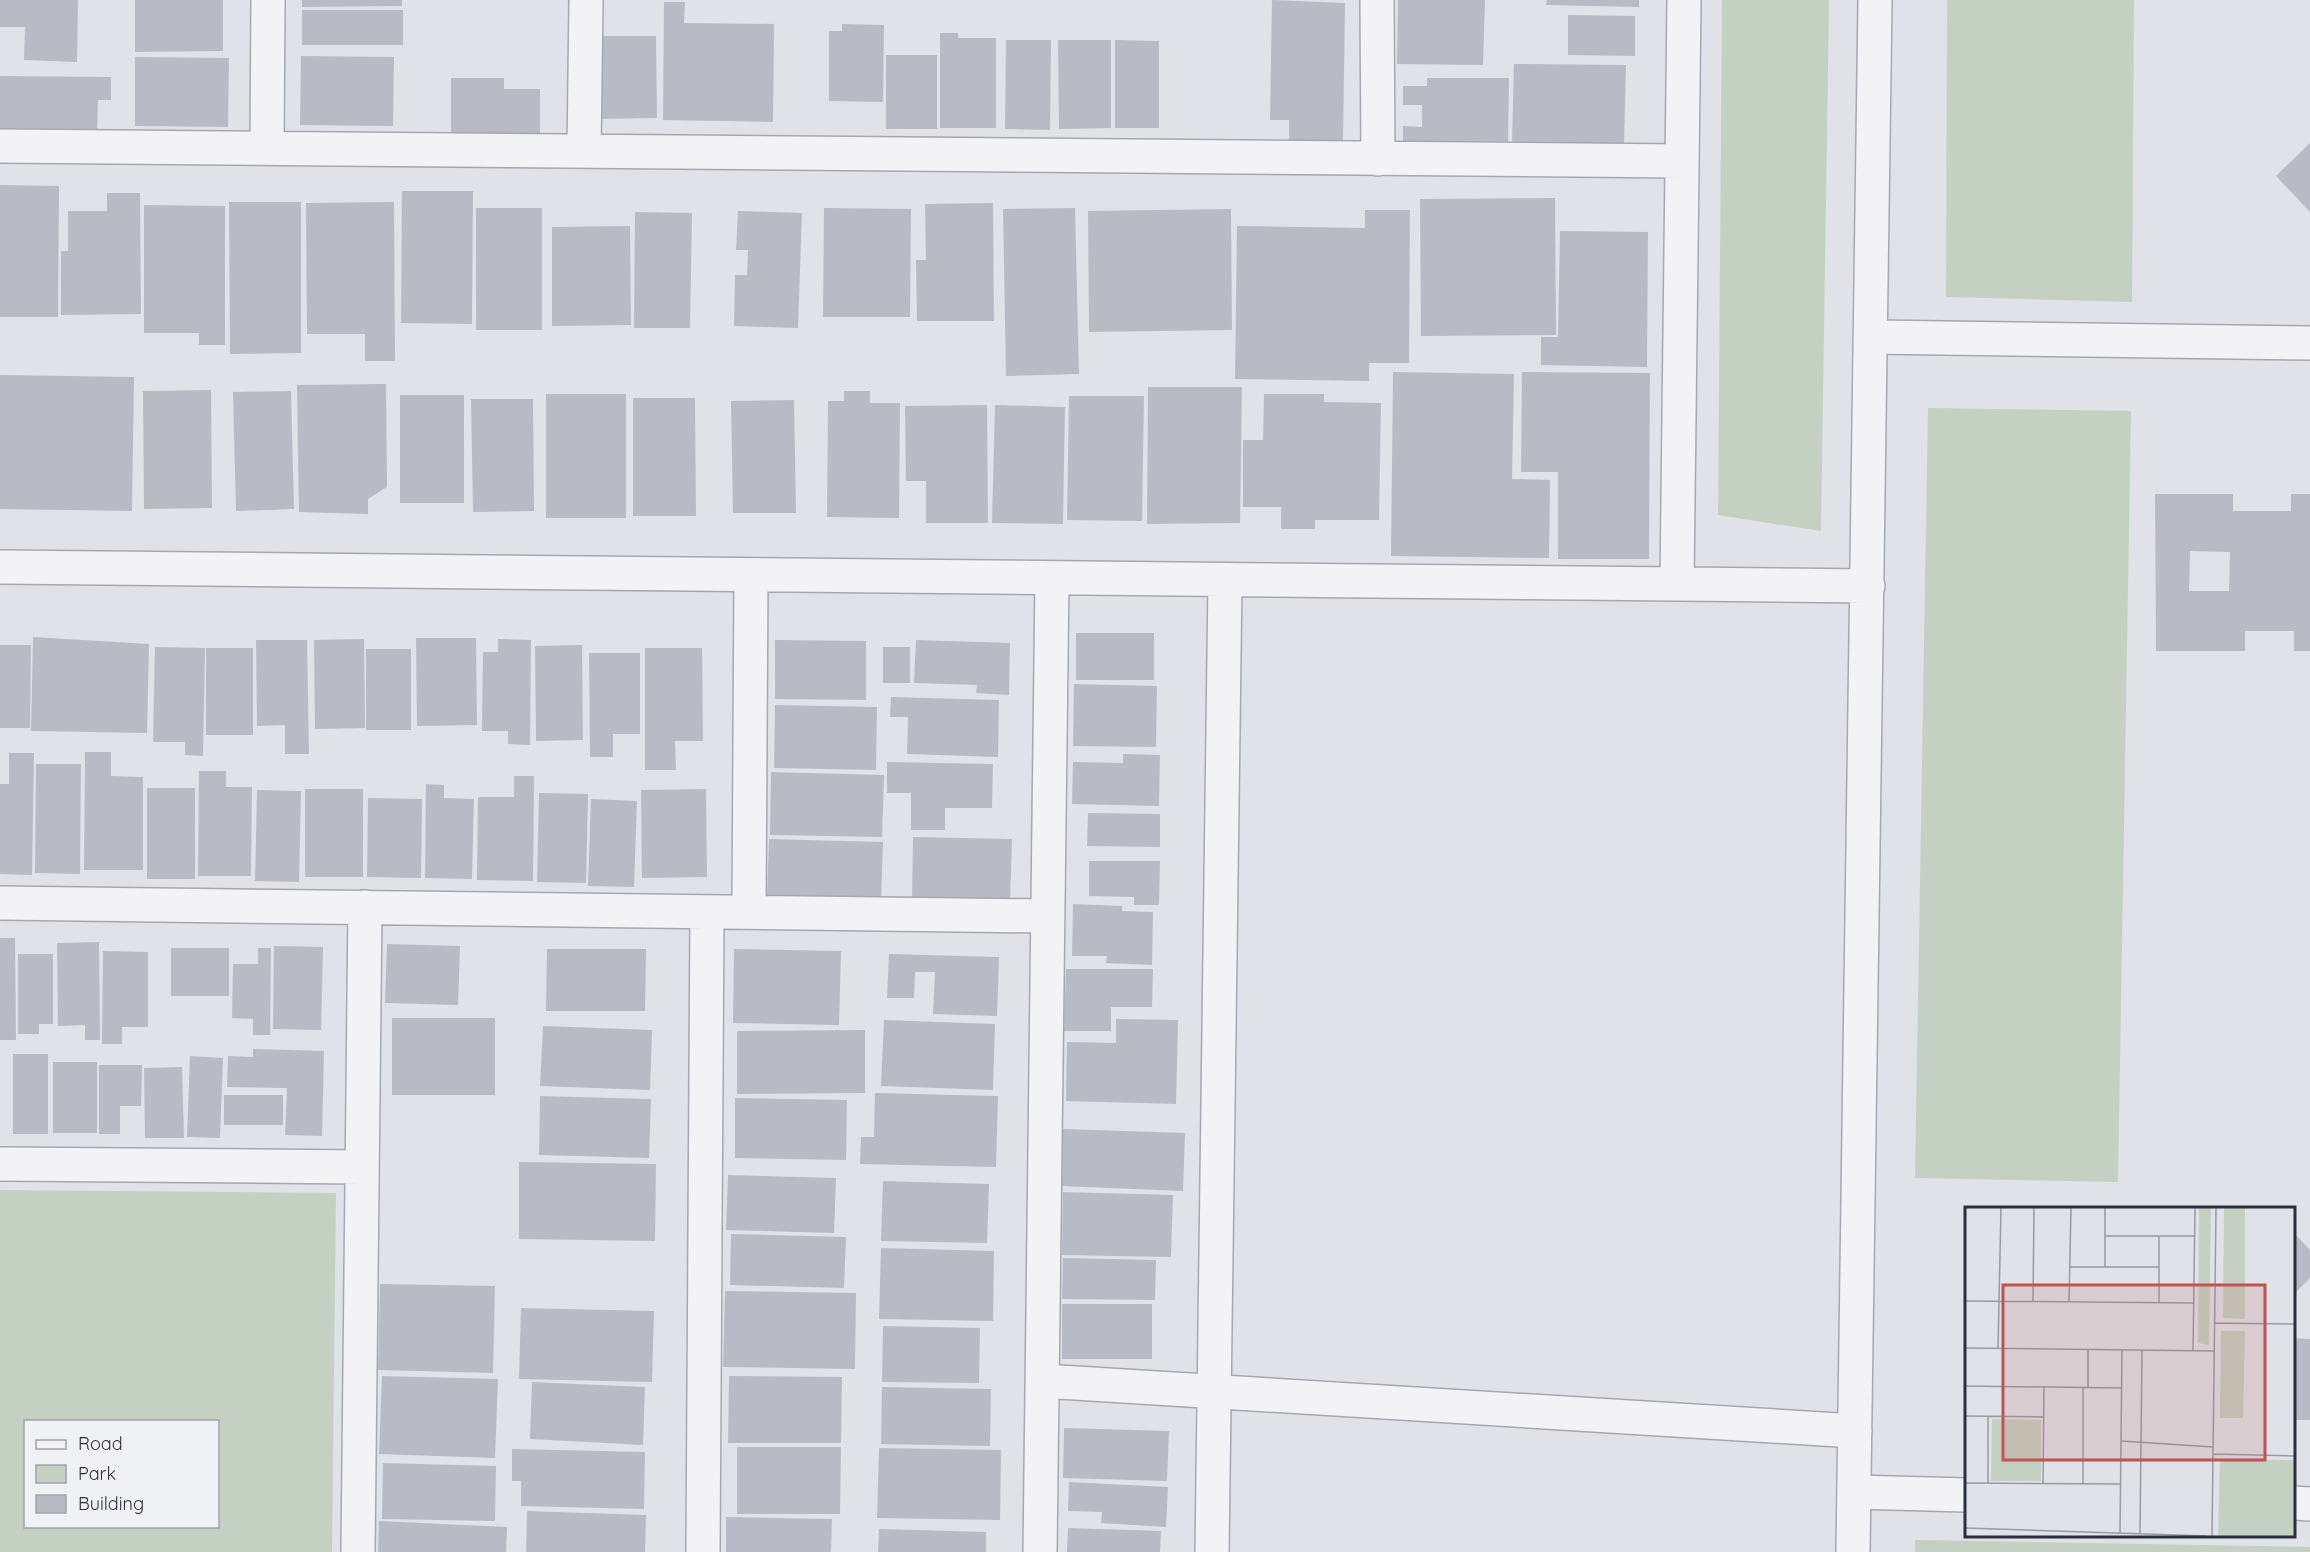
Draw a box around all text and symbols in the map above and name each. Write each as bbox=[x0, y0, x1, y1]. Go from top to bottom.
inset map bbox=[1965, 1207, 2295, 1537]
legend bbox=[24, 1420, 219, 1528]
text: Road bbox=[78, 1432, 123, 1455]
text: Park bbox=[78, 1462, 116, 1485]
text: Building bbox=[78, 1492, 144, 1515]

